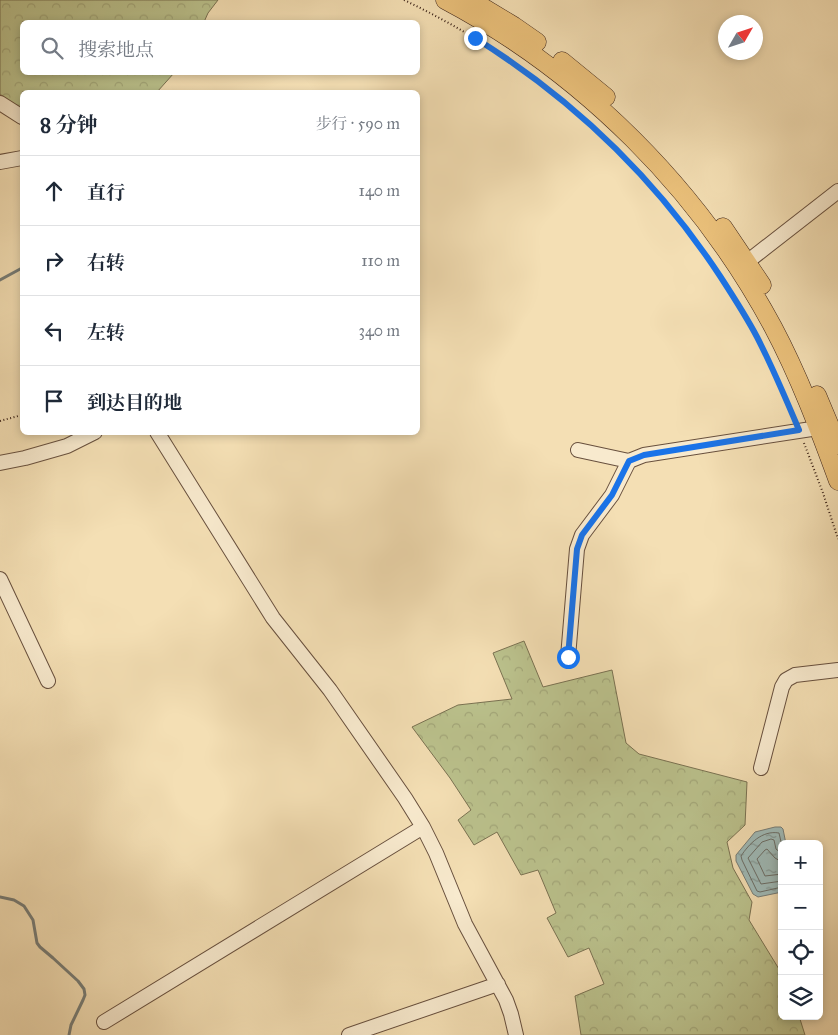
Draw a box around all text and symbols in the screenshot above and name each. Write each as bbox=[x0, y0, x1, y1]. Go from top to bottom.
north arrow bbox=[718, 15, 763, 60]
search box bbox=[20, 20, 420, 75]
route end bbox=[464, 27, 487, 50]
icon: search bbox=[38, 34, 66, 62]
text: 搜索地点 bbox=[78, 38, 154, 61]
text: 8 分钟 bbox=[40, 112, 98, 138]
text: 步行 · 590 m bbox=[315, 114, 400, 133]
icon: ahead bbox=[40, 177, 68, 205]
text: 直行 bbox=[87, 181, 125, 204]
text: 140 m bbox=[359, 181, 400, 200]
icon: right bbox=[40, 247, 68, 275]
text: 右转 bbox=[87, 251, 125, 274]
text: 110 m bbox=[361, 251, 400, 270]
icon: left bbox=[40, 317, 68, 345]
text: 左转 bbox=[87, 321, 125, 344]
text: 340 m bbox=[358, 321, 400, 340]
icon: arrive bbox=[40, 387, 68, 415]
text: 到达目的地 bbox=[87, 391, 182, 414]
route start bbox=[557, 646, 580, 669]
map controls bbox=[778, 840, 823, 1020]
button: + bbox=[778, 840, 823, 885]
button: − bbox=[778, 885, 823, 930]
button: locate bbox=[778, 930, 823, 975]
button: layers bbox=[778, 975, 823, 1020]

